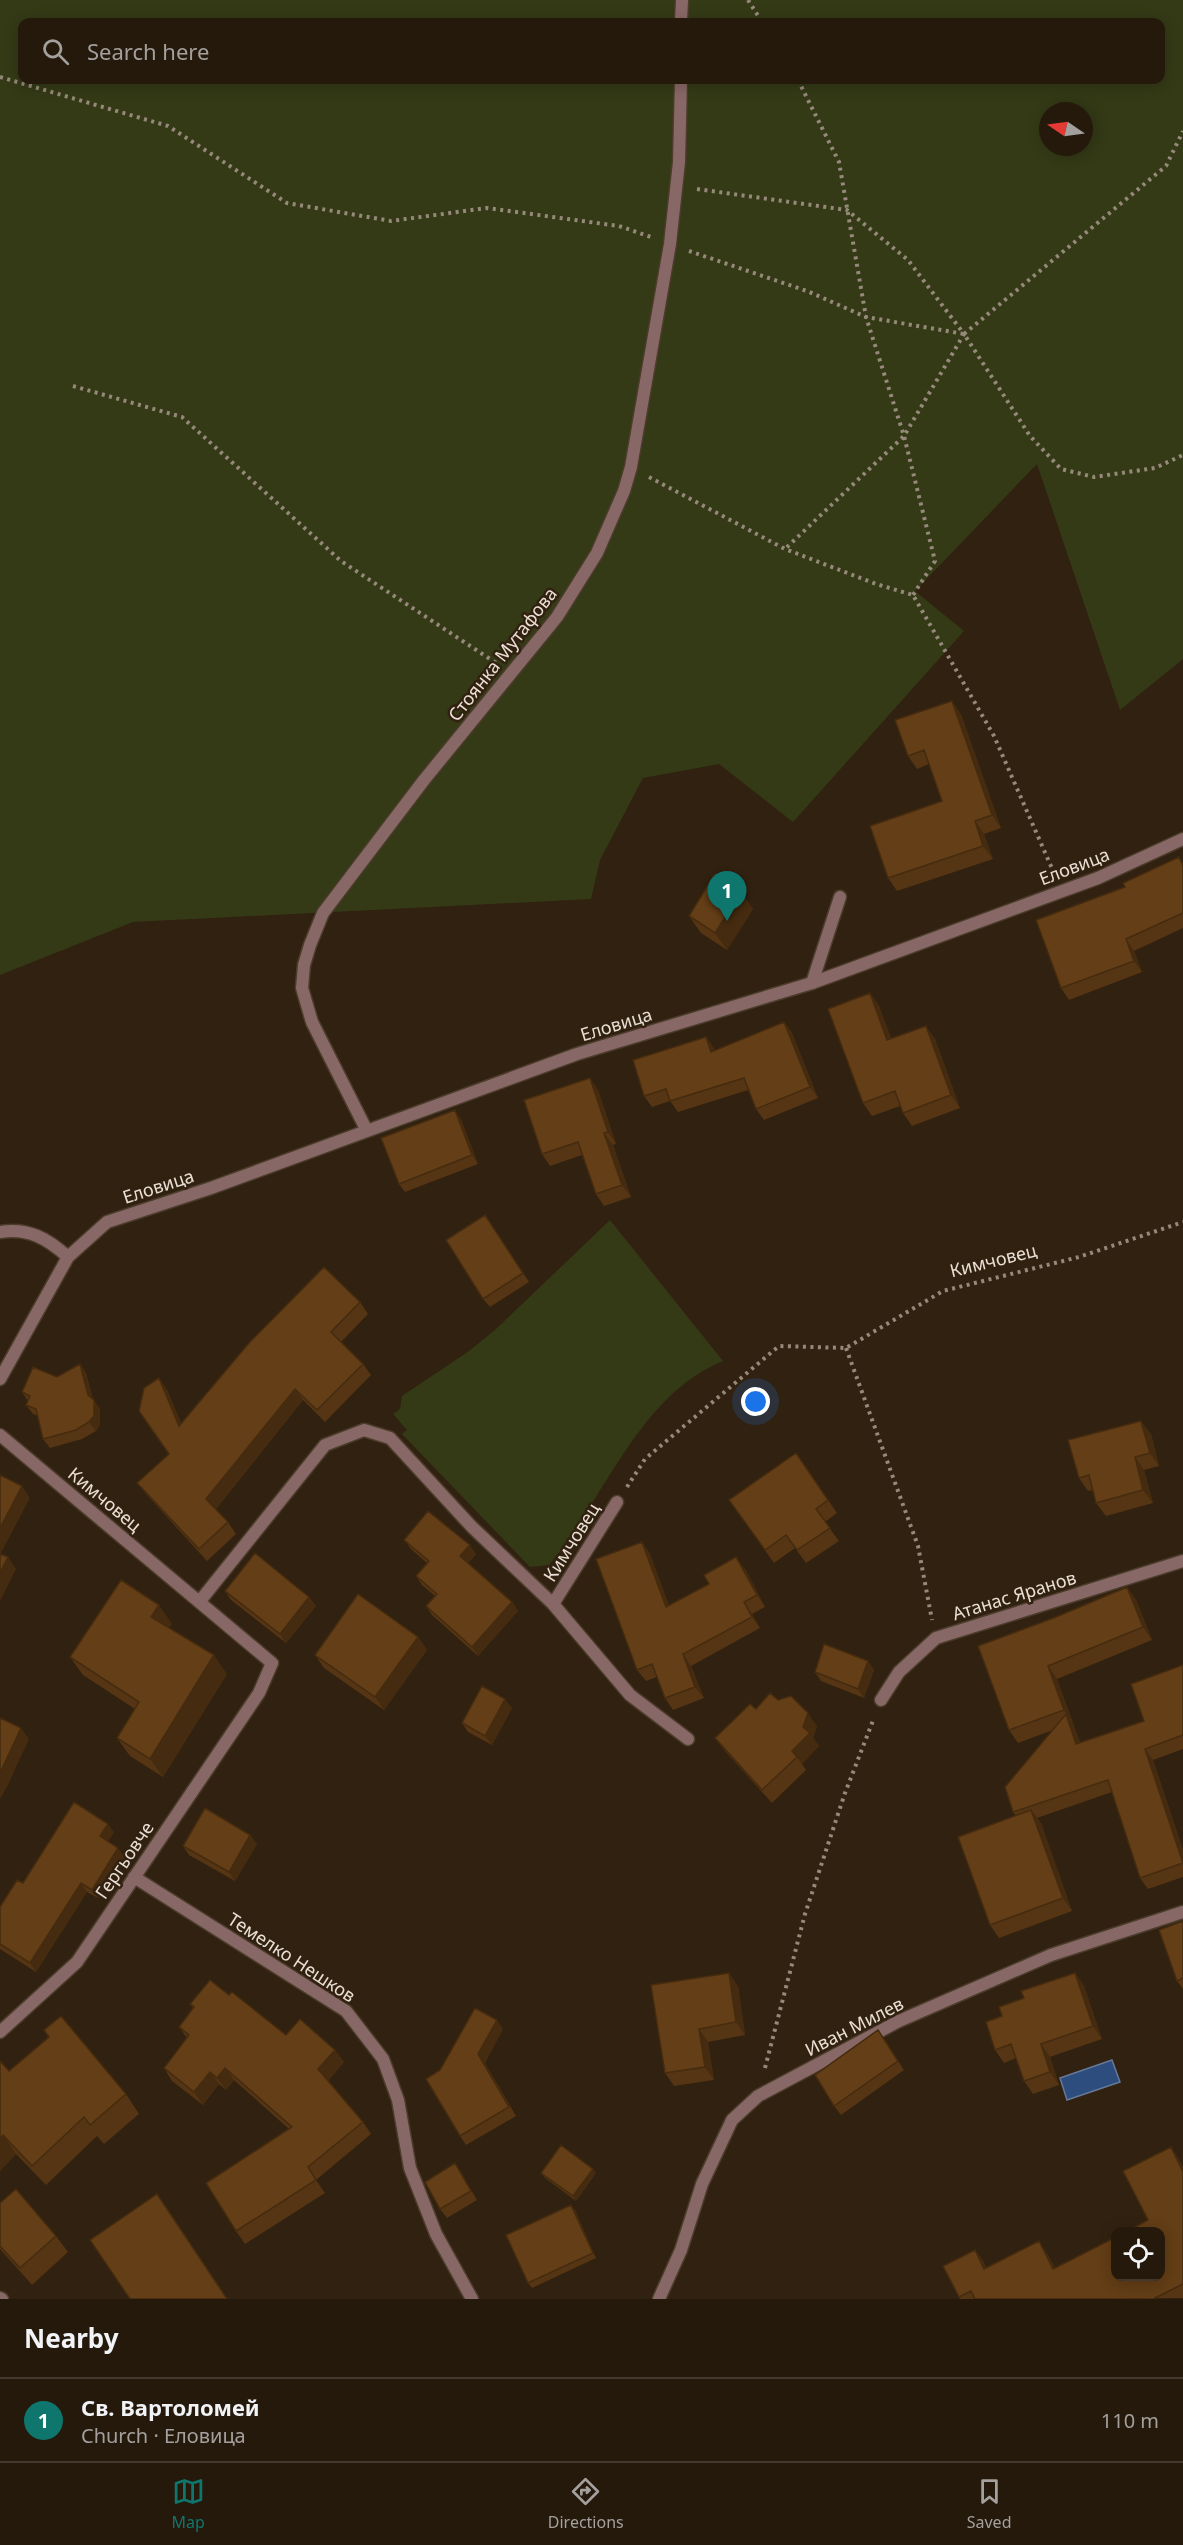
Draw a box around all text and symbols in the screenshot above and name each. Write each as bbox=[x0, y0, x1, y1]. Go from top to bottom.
search box bbox=[18, 18, 1165, 84]
icon: search bbox=[39, 35, 72, 68]
text: Search here bbox=[87, 36, 209, 66]
north arrow bbox=[1039, 102, 1093, 156]
street label: Стоянка Мутафова bbox=[442, 582, 562, 726]
street label: Еловица bbox=[1035, 842, 1113, 890]
pin: 1 bbox=[708, 872, 746, 921]
street label: Еловица bbox=[577, 1002, 655, 1046]
street label: Еловица bbox=[119, 1163, 197, 1209]
street label: Кимчовец bbox=[947, 1238, 1039, 1282]
your location bbox=[741, 1387, 770, 1416]
street label: Кимчовец bbox=[63, 1461, 147, 1537]
street label: Кимчовец bbox=[537, 1498, 605, 1586]
street label: Атанас Яранов bbox=[949, 1565, 1079, 1625]
street label: Гергьовче bbox=[89, 1817, 159, 1903]
street label: Темелко Нешков bbox=[224, 1907, 360, 2007]
street label: Иван Милев bbox=[801, 1991, 907, 2061]
map controls bbox=[1111, 2227, 1165, 2281]
button: locate bbox=[1111, 2227, 1165, 2281]
text: Nearby bbox=[24, 2320, 119, 2356]
text: Св. Вартоломей bbox=[81, 2392, 260, 2422]
text: 1 bbox=[38, 2407, 49, 2434]
text: 110 m bbox=[1101, 2407, 1159, 2434]
text: Church · Еловица bbox=[81, 2422, 246, 2449]
tab: Map bbox=[171, 2475, 205, 2533]
tab: Directions bbox=[548, 2475, 624, 2533]
tab: Saved bbox=[967, 2475, 1011, 2533]

